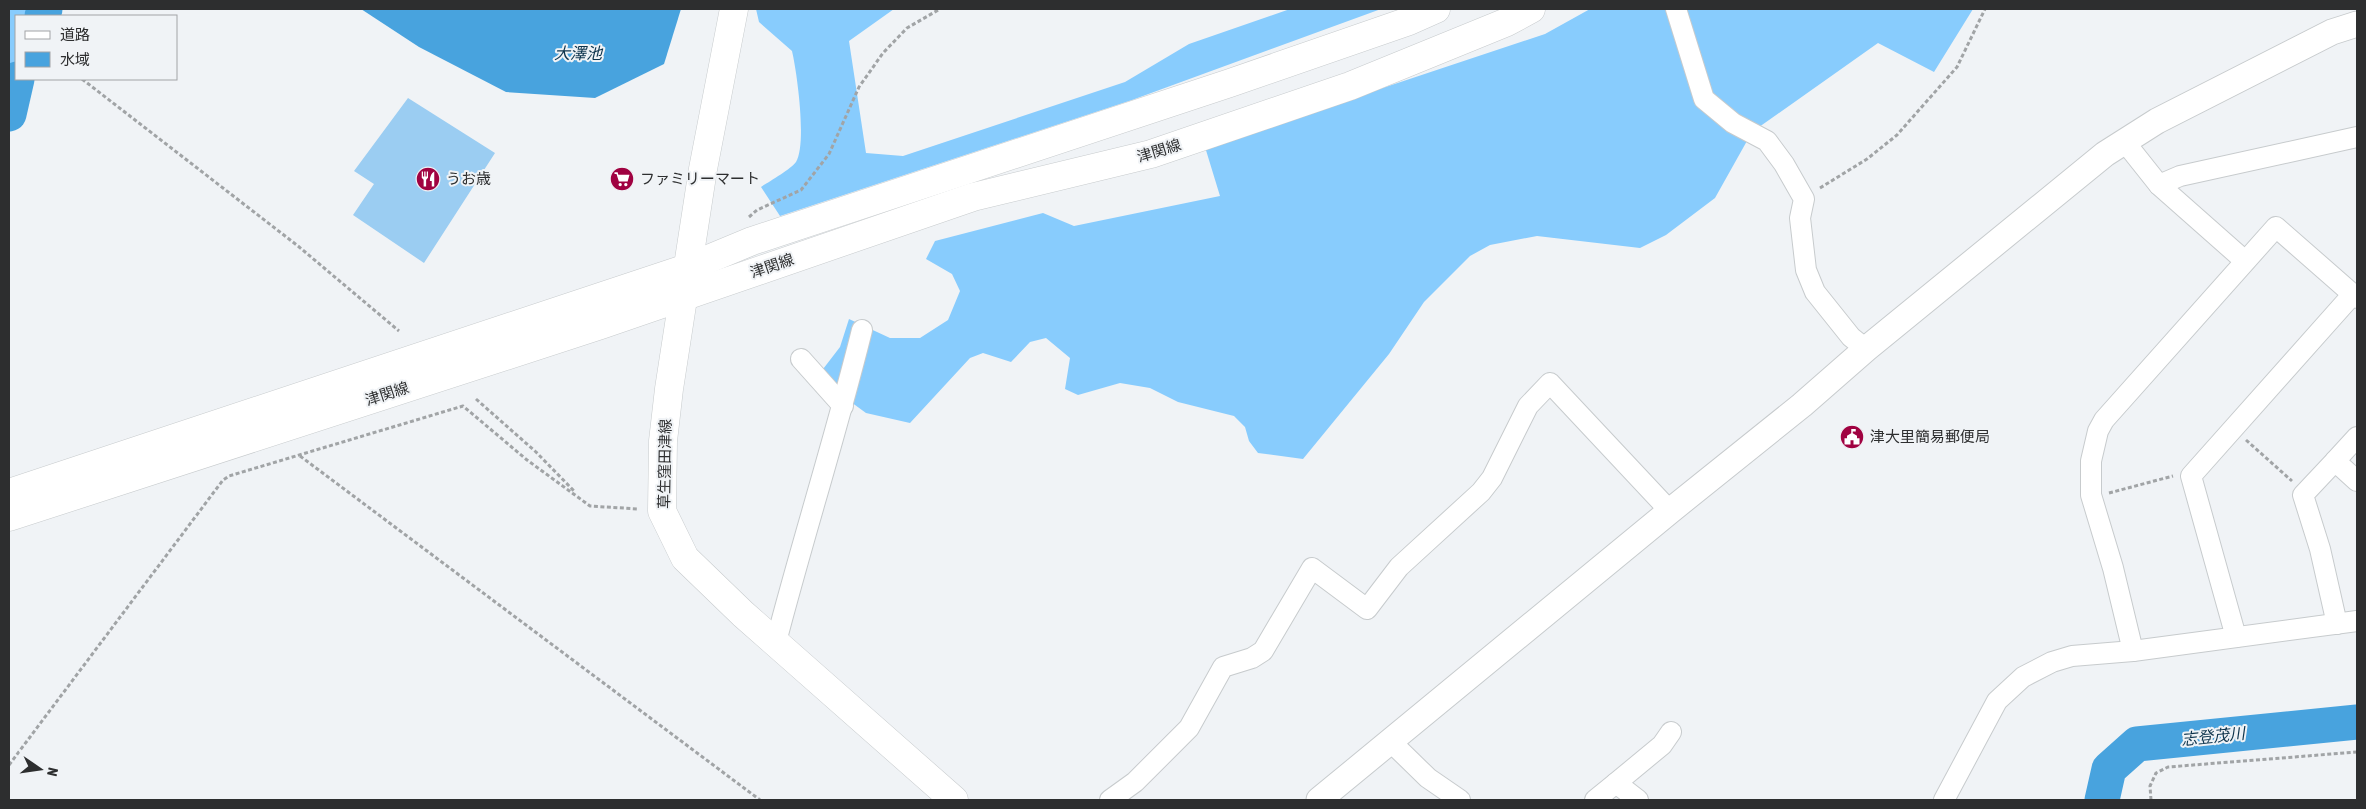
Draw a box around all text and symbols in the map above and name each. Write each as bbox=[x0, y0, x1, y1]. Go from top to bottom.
legend bbox=[15, 15, 178, 80]
text: 道路 bbox=[60, 26, 90, 43]
water label: 大澤池 bbox=[554, 44, 604, 62]
text: 水域 bbox=[60, 51, 90, 68]
street label: 津関線 bbox=[1135, 136, 1183, 165]
restaurant icon: うお歳 bbox=[415, 166, 441, 192]
supermarket icon: ファミリーマート bbox=[609, 166, 635, 192]
place label: うお歳 bbox=[446, 170, 491, 187]
place label: ファミリーマート bbox=[640, 170, 760, 187]
street label: 津関線 bbox=[748, 250, 796, 281]
street label: 津関線 bbox=[363, 378, 411, 409]
street label: 草生窪田津線 bbox=[655, 419, 674, 509]
public building icon: 津大里簡易郵便局 bbox=[1839, 424, 1865, 450]
place label: 津大里簡易郵便局 bbox=[1870, 428, 1990, 445]
water label: 志登茂川 bbox=[2180, 723, 2248, 748]
north arrow bbox=[15, 744, 65, 794]
text: N bbox=[44, 766, 61, 778]

